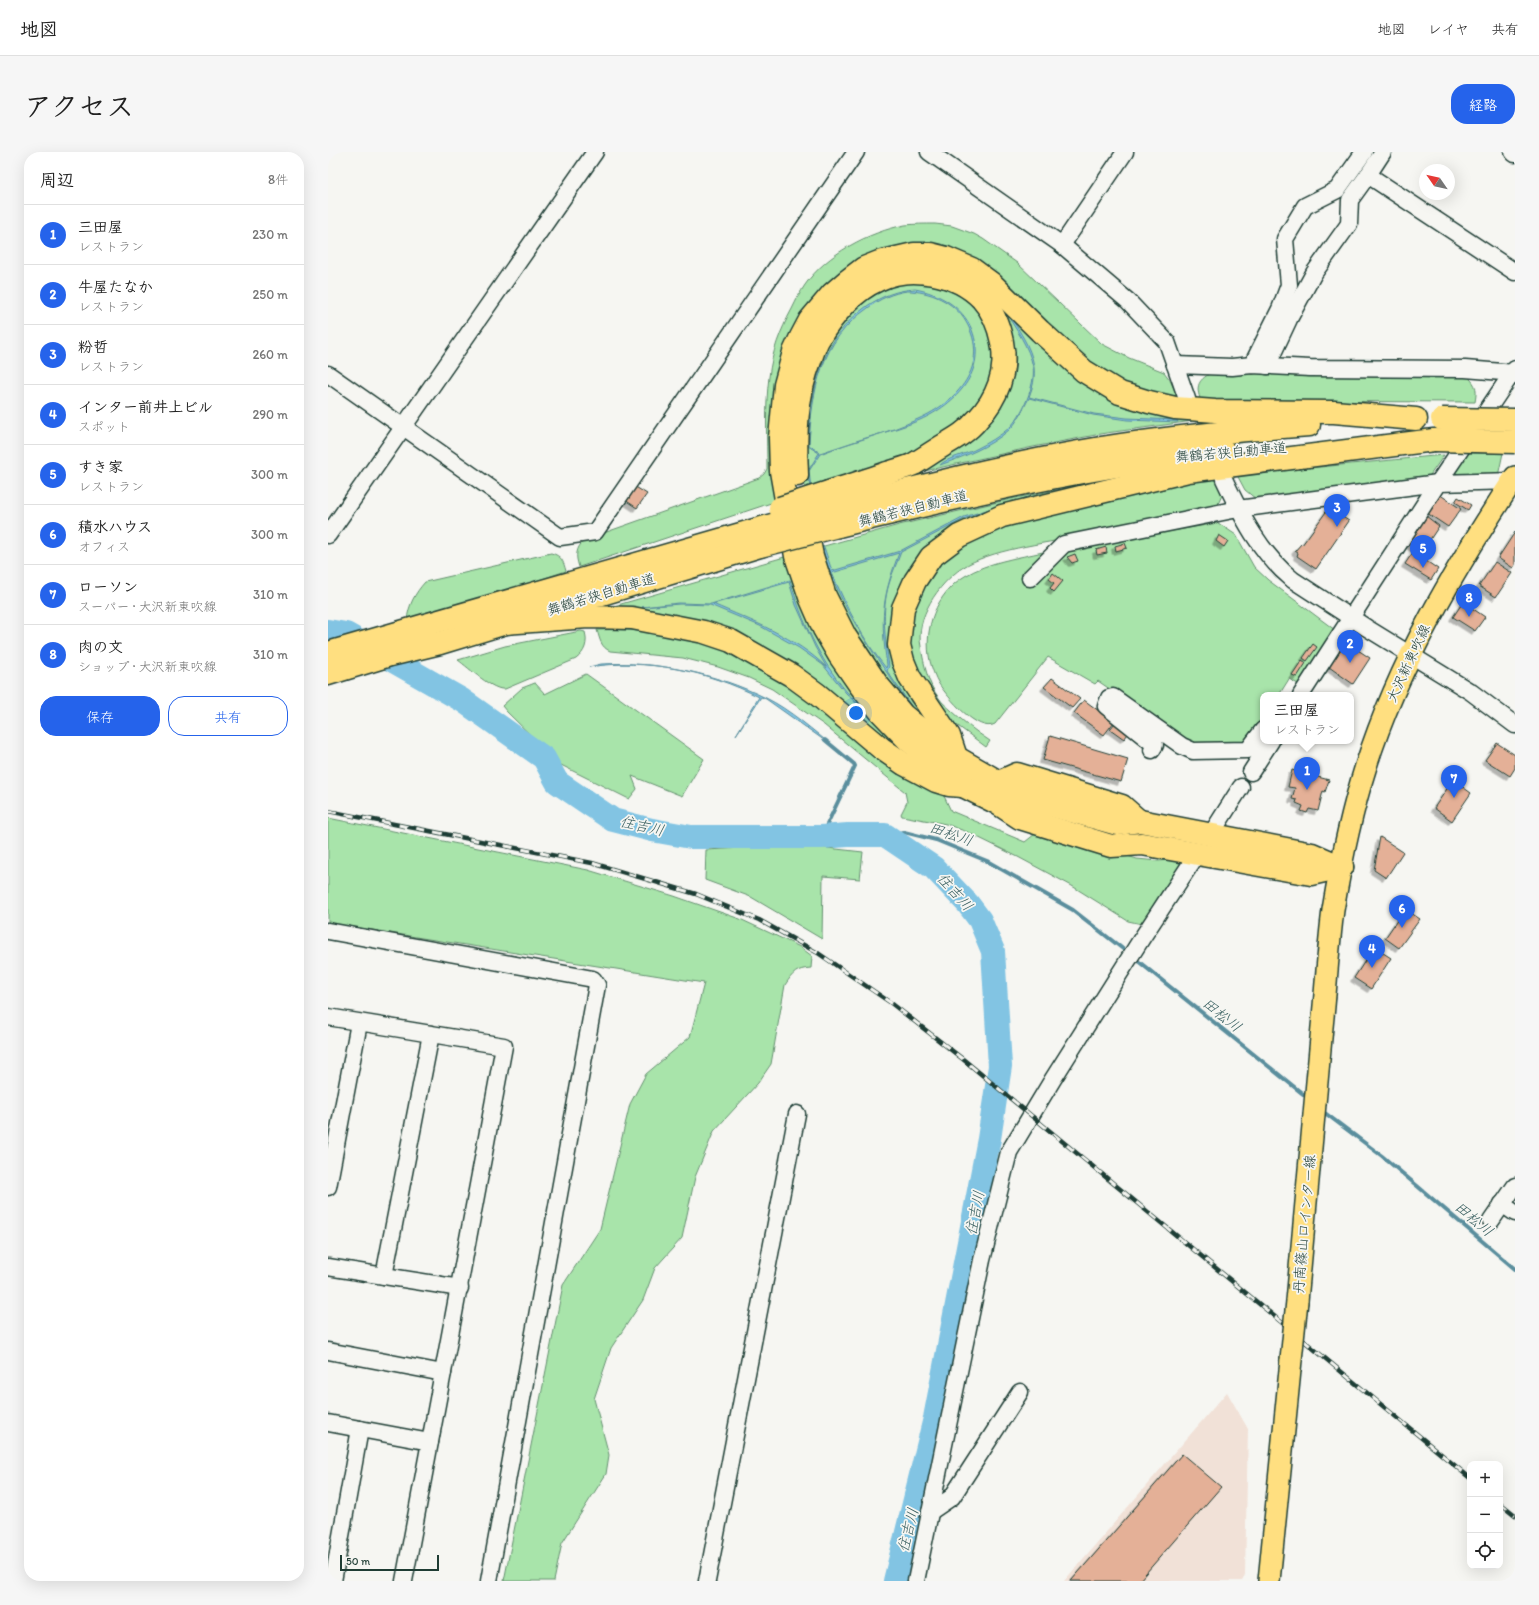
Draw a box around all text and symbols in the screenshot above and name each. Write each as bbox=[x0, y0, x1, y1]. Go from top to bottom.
text: 地図 bbox=[20, 18, 58, 41]
text: 地図 bbox=[1378, 21, 1406, 38]
text: レイヤ bbox=[1428, 21, 1469, 38]
text: 共有 bbox=[1491, 21, 1519, 38]
button: 経路 bbox=[1451, 84, 1515, 124]
text: アクセス bbox=[24, 89, 134, 123]
north arrow bbox=[1419, 164, 1455, 200]
text: 周辺 bbox=[40, 170, 74, 190]
text: 8件 bbox=[268, 172, 288, 187]
text: 三田屋 bbox=[78, 218, 123, 236]
text: 1 bbox=[50, 227, 56, 242]
text: 230 m bbox=[252, 227, 288, 242]
text: レストラン bbox=[78, 239, 144, 254]
text: 牛屋たなか bbox=[78, 278, 153, 296]
text: 2 bbox=[50, 287, 56, 302]
text: 250 m bbox=[252, 287, 288, 302]
text: レストラン bbox=[78, 299, 144, 314]
text: 粉哲 bbox=[78, 338, 108, 356]
text: 3 bbox=[49, 347, 57, 362]
text: 260 m bbox=[252, 347, 288, 362]
text: レストラン bbox=[78, 359, 144, 374]
text: インター前井上ビル bbox=[78, 398, 213, 416]
text: 4 bbox=[49, 407, 57, 422]
text: 290 m bbox=[252, 407, 288, 422]
text: スポット bbox=[78, 419, 130, 434]
street label: 舞鶴若狭自動車道 bbox=[1175, 439, 1288, 466]
text: すき家 bbox=[78, 458, 123, 476]
text: 5 bbox=[50, 467, 56, 482]
text: 300 m bbox=[251, 467, 288, 482]
text: レストラン bbox=[78, 479, 144, 494]
street label: 舞鶴若狭自動車道 bbox=[857, 487, 970, 530]
pin: 3 bbox=[1324, 494, 1350, 527]
text: 積水ハウス bbox=[78, 518, 152, 536]
text: 6 bbox=[50, 527, 56, 542]
text: 300 m bbox=[251, 527, 288, 542]
pin: 5 bbox=[1410, 535, 1436, 568]
text: オフィス bbox=[78, 539, 130, 554]
street label: 舞鶴若狭自動車道 bbox=[545, 570, 657, 619]
text: ローソン bbox=[78, 578, 138, 596]
pin: 8 bbox=[1456, 584, 1482, 617]
text: 7 bbox=[50, 587, 56, 602]
text: 310 m bbox=[253, 587, 288, 602]
text: スーパー · 大沢新東吹線 bbox=[78, 599, 216, 614]
street label: 大沢新東吹線 bbox=[1383, 622, 1434, 705]
pin: 2 bbox=[1337, 630, 1363, 663]
text: 肉の文 bbox=[78, 638, 123, 656]
text: 8 bbox=[49, 647, 57, 662]
text: 310 m bbox=[253, 647, 288, 662]
text: ショップ · 大沢新東吹線 bbox=[78, 659, 216, 674]
popup bbox=[1260, 692, 1354, 744]
button: 保存 bbox=[40, 696, 160, 736]
button: 共有 bbox=[168, 696, 288, 736]
text: 三田屋 bbox=[1274, 701, 1319, 719]
your location bbox=[846, 703, 866, 723]
text: レストラン bbox=[1274, 722, 1340, 737]
pin: 1 bbox=[1294, 757, 1320, 790]
pin: 7 bbox=[1441, 765, 1467, 798]
water label: 住吉川 bbox=[618, 812, 666, 840]
water label: 田松川 bbox=[927, 818, 975, 850]
water label: 住吉川 bbox=[933, 869, 977, 915]
pin: 6 bbox=[1389, 895, 1415, 928]
pin: 4 bbox=[1359, 935, 1385, 968]
water label: 田松川 bbox=[1199, 994, 1245, 1036]
street label: 丹南篠山口インター線 bbox=[1290, 1154, 1319, 1294]
water label: 住吉川 bbox=[962, 1189, 988, 1237]
water label: 田松川 bbox=[1451, 1198, 1497, 1240]
map controls bbox=[1467, 1461, 1503, 1569]
button: + bbox=[1467, 1461, 1503, 1497]
button: − bbox=[1467, 1497, 1503, 1533]
water label: 住吉川 bbox=[894, 1506, 922, 1554]
button: locate bbox=[1467, 1533, 1503, 1569]
scale bar bbox=[340, 1553, 439, 1572]
text: 50 m bbox=[346, 1555, 370, 1568]

